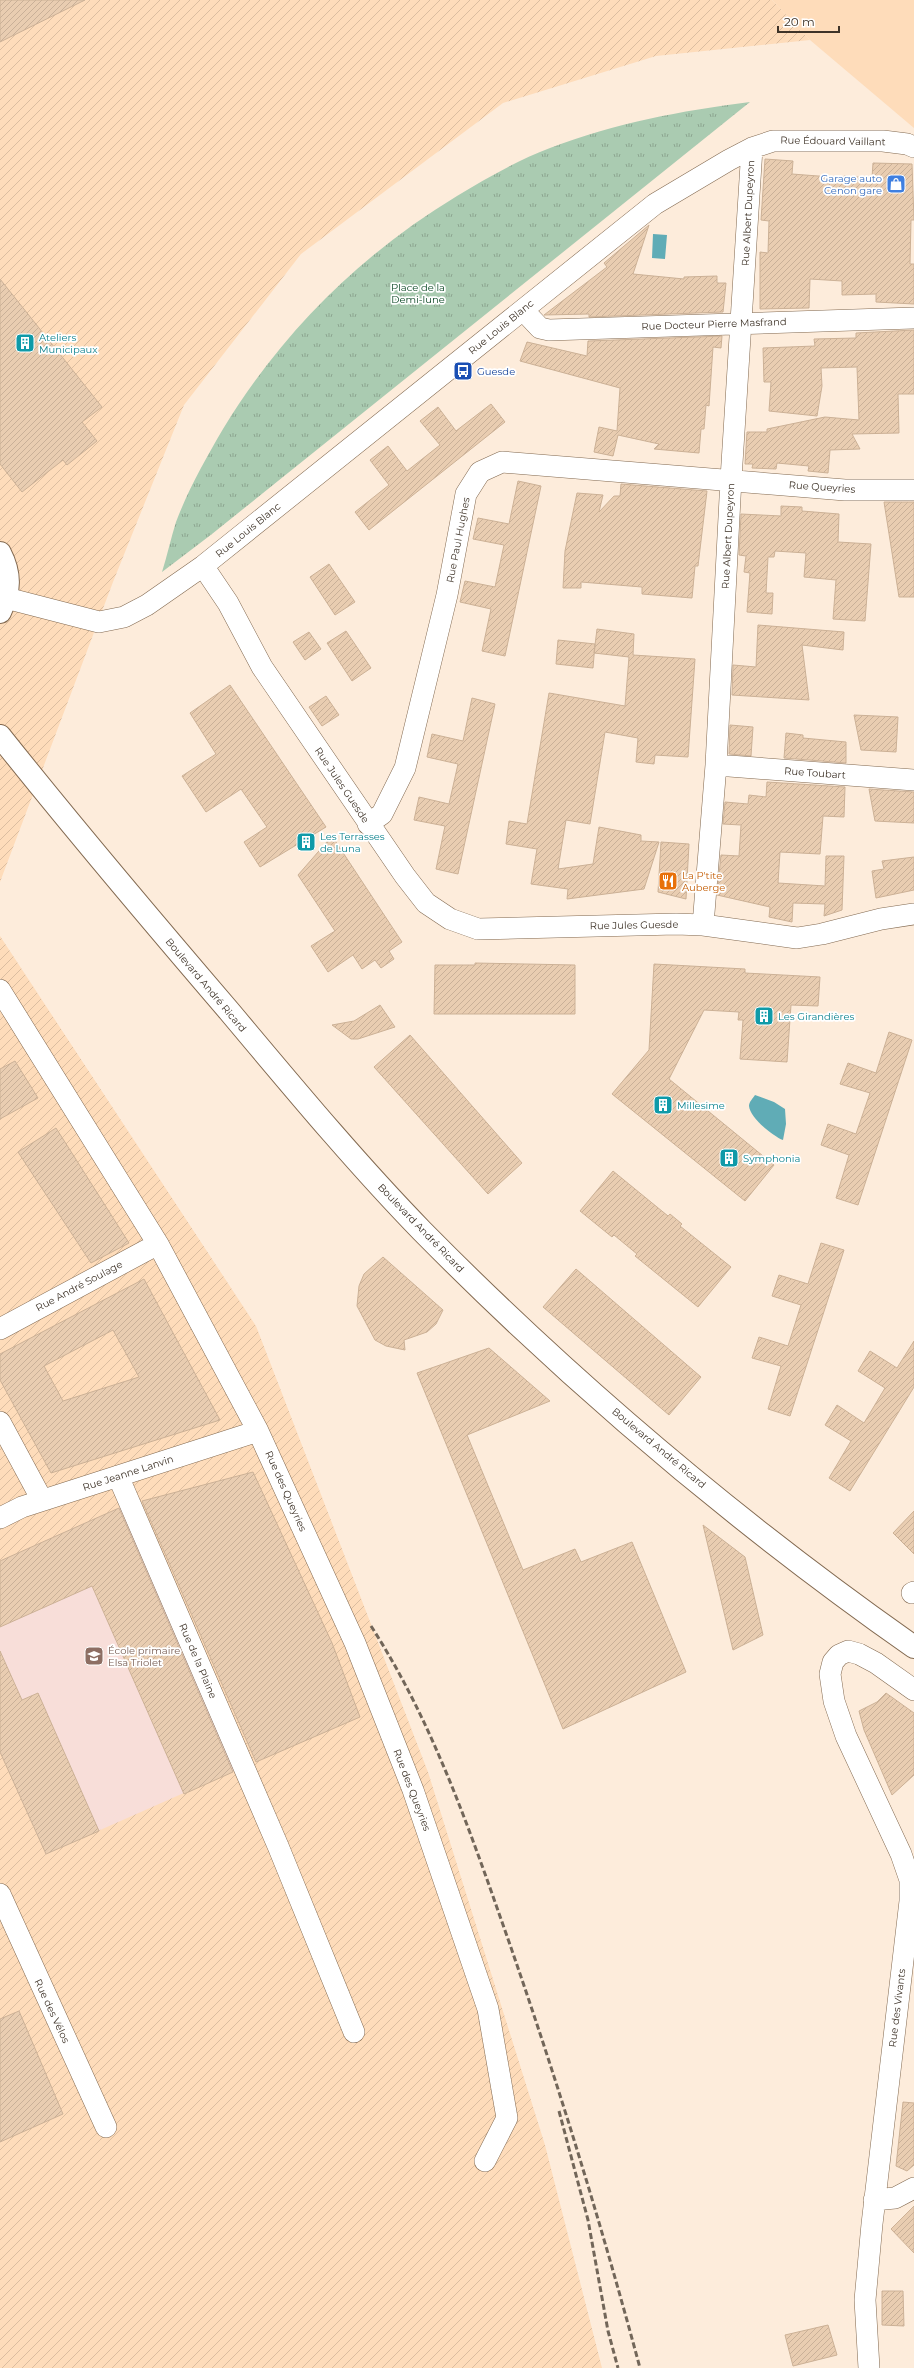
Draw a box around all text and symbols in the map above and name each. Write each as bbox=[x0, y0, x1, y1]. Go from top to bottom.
scale bar bbox=[778, 8, 839, 34]
text: 20 m bbox=[784, 14, 815, 29]
street label: Rue Édouard Vaillant bbox=[780, 134, 886, 148]
street label: Rue Albert Dupeyron bbox=[739, 160, 757, 266]
place label: Garage auto Cenon gare bbox=[821, 172, 882, 197]
shop icon: Garage auto Cenon gare bbox=[885, 173, 907, 195]
park label: Place de la Demi-lune bbox=[391, 281, 445, 306]
street label: Rue Louis Blanc bbox=[466, 297, 537, 357]
street label: Rue Docteur Pierre Masfrand bbox=[641, 315, 787, 333]
place label: Ateliers Municipaux bbox=[39, 331, 98, 356]
building icon: Ateliers Municipaux bbox=[14, 332, 36, 354]
bus stop icon: Guesde bbox=[452, 360, 474, 382]
place label: Guesde bbox=[477, 365, 515, 378]
street label: Rue Queyries bbox=[788, 478, 856, 496]
street label: Rue Albert Dupeyron bbox=[719, 483, 737, 589]
street label: Rue Paul Hughes bbox=[443, 496, 473, 584]
street label: Rue Louis Blanc bbox=[213, 500, 284, 560]
street label: Rue Jules Guesde bbox=[312, 745, 372, 825]
street label: Rue Toubart bbox=[784, 764, 846, 782]
place label: Les Terrasses de Luna bbox=[320, 830, 385, 855]
building icon: Les Terrasses de Luna bbox=[295, 831, 317, 853]
place label: La P'tite Auberge bbox=[682, 869, 725, 894]
restaurant icon: La P'tite Auberge bbox=[657, 870, 679, 892]
street label: Rue Jules Guesde bbox=[590, 918, 678, 932]
street label: Boulevard André Ricard bbox=[163, 935, 249, 1035]
building icon: Les Girandières bbox=[753, 1005, 775, 1027]
place label: Les Girandières bbox=[778, 1010, 854, 1023]
building icon: Millesime bbox=[652, 1094, 674, 1116]
place label: Millesime bbox=[677, 1099, 725, 1112]
building icon: Symphonia bbox=[718, 1147, 740, 1169]
place label: Symphonia bbox=[743, 1152, 800, 1165]
street label: Boulevard André Ricard bbox=[375, 1181, 467, 1275]
street label: Rue André Soulage bbox=[33, 1258, 125, 1314]
street label: Boulevard André Ricard bbox=[609, 1405, 709, 1491]
street label: Rue des Queyries bbox=[262, 1449, 310, 1533]
street label: Rue Jeanne Lanvin bbox=[81, 1452, 175, 1494]
street label: Rue de la Plaine bbox=[176, 1621, 220, 1701]
place label: École primaire Elsa Triolet bbox=[108, 1644, 180, 1669]
school or university icon: École primaire Elsa Triolet bbox=[83, 1645, 105, 1667]
street label: Rue des Queyries bbox=[390, 1747, 434, 1833]
street label: Rue des Vivants bbox=[886, 1968, 908, 2048]
street label: Rue des Vélos bbox=[31, 1977, 73, 2045]

